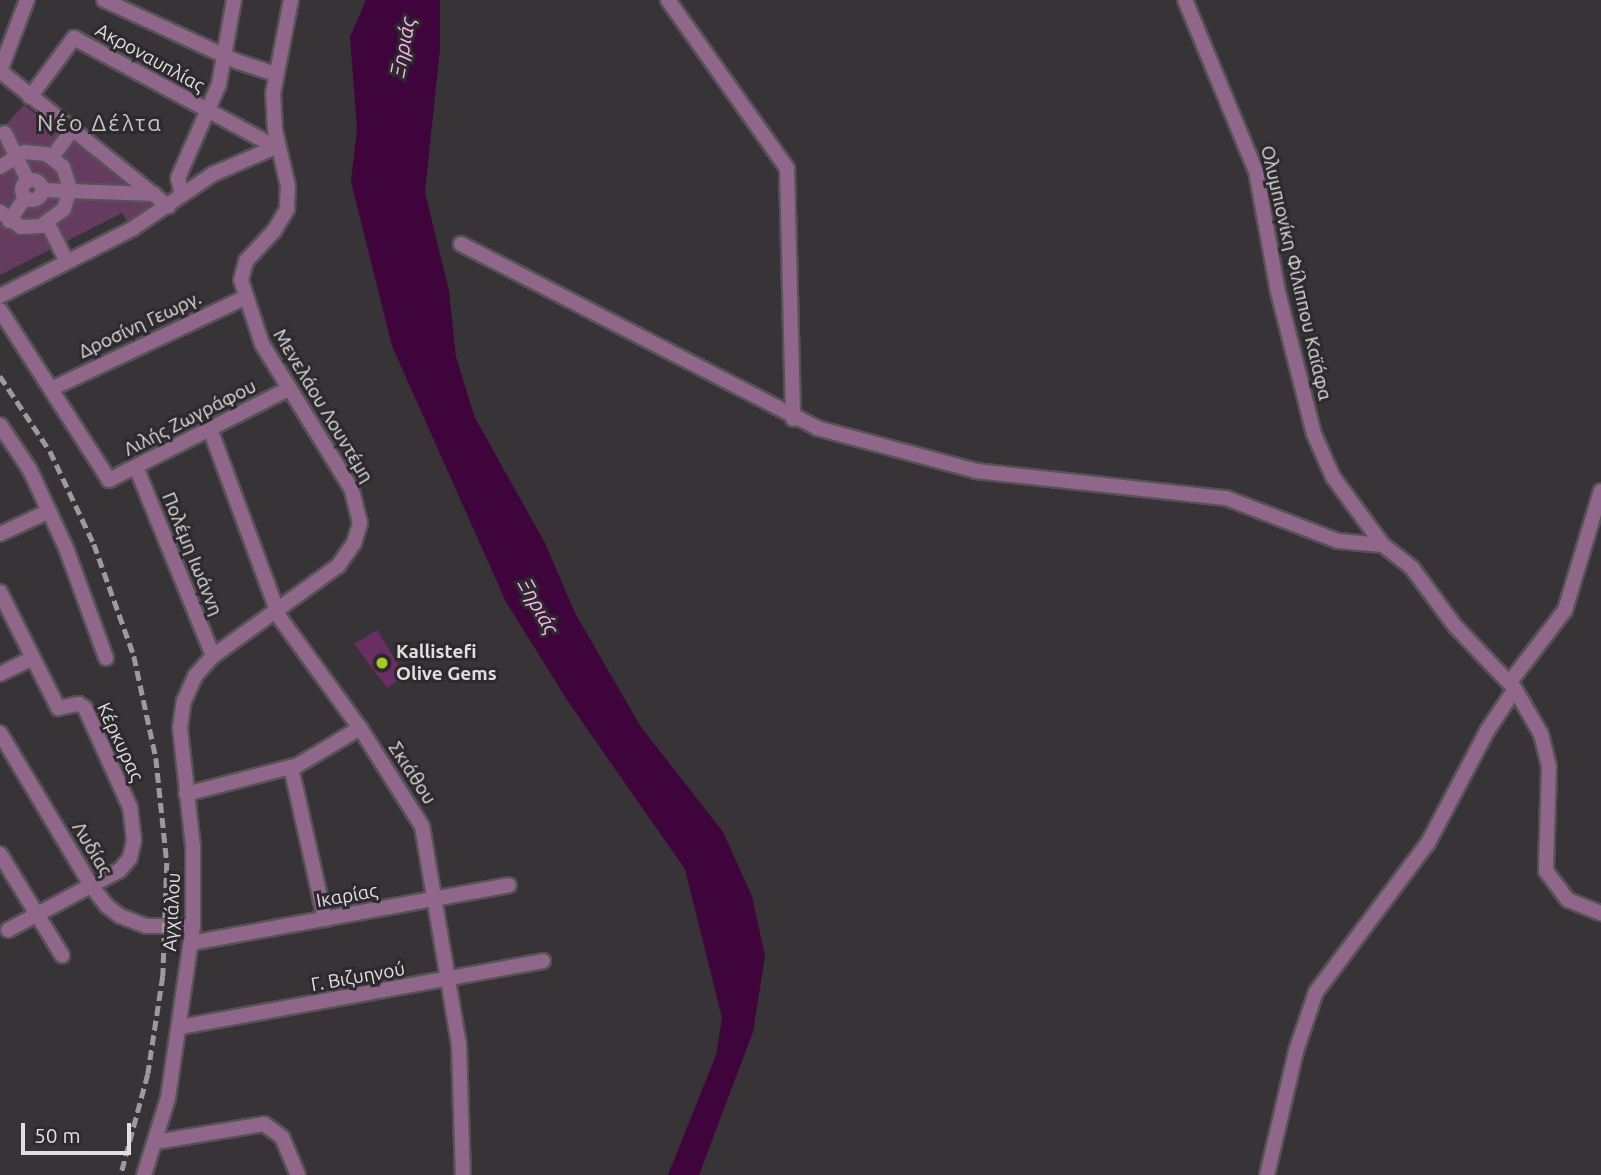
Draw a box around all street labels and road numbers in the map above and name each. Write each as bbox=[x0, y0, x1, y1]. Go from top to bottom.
street label: Ακροναυπλίας bbox=[92, 19, 208, 97]
street label: Ολυμπιονίκη Φίλιππου Καϊάφα bbox=[1256, 143, 1336, 403]
street label: Δροσίνη Γεωργ. bbox=[75, 287, 205, 363]
street label: Μενελάου Λουντέμη bbox=[268, 325, 378, 487]
street label: Λιλής Ζωγράφου bbox=[120, 375, 260, 461]
street label: Πολέμη Ιωάννη bbox=[157, 489, 227, 619]
street label: Κέρκυρας bbox=[92, 699, 148, 785]
street label: Σκιάθου bbox=[383, 737, 441, 809]
street label: Λυδίας bbox=[67, 818, 117, 880]
street label: Αγχιάλου bbox=[159, 872, 185, 952]
street label: Ικαρίας bbox=[315, 879, 379, 913]
street label: Γ. Βιζυηνού bbox=[309, 958, 407, 996]

